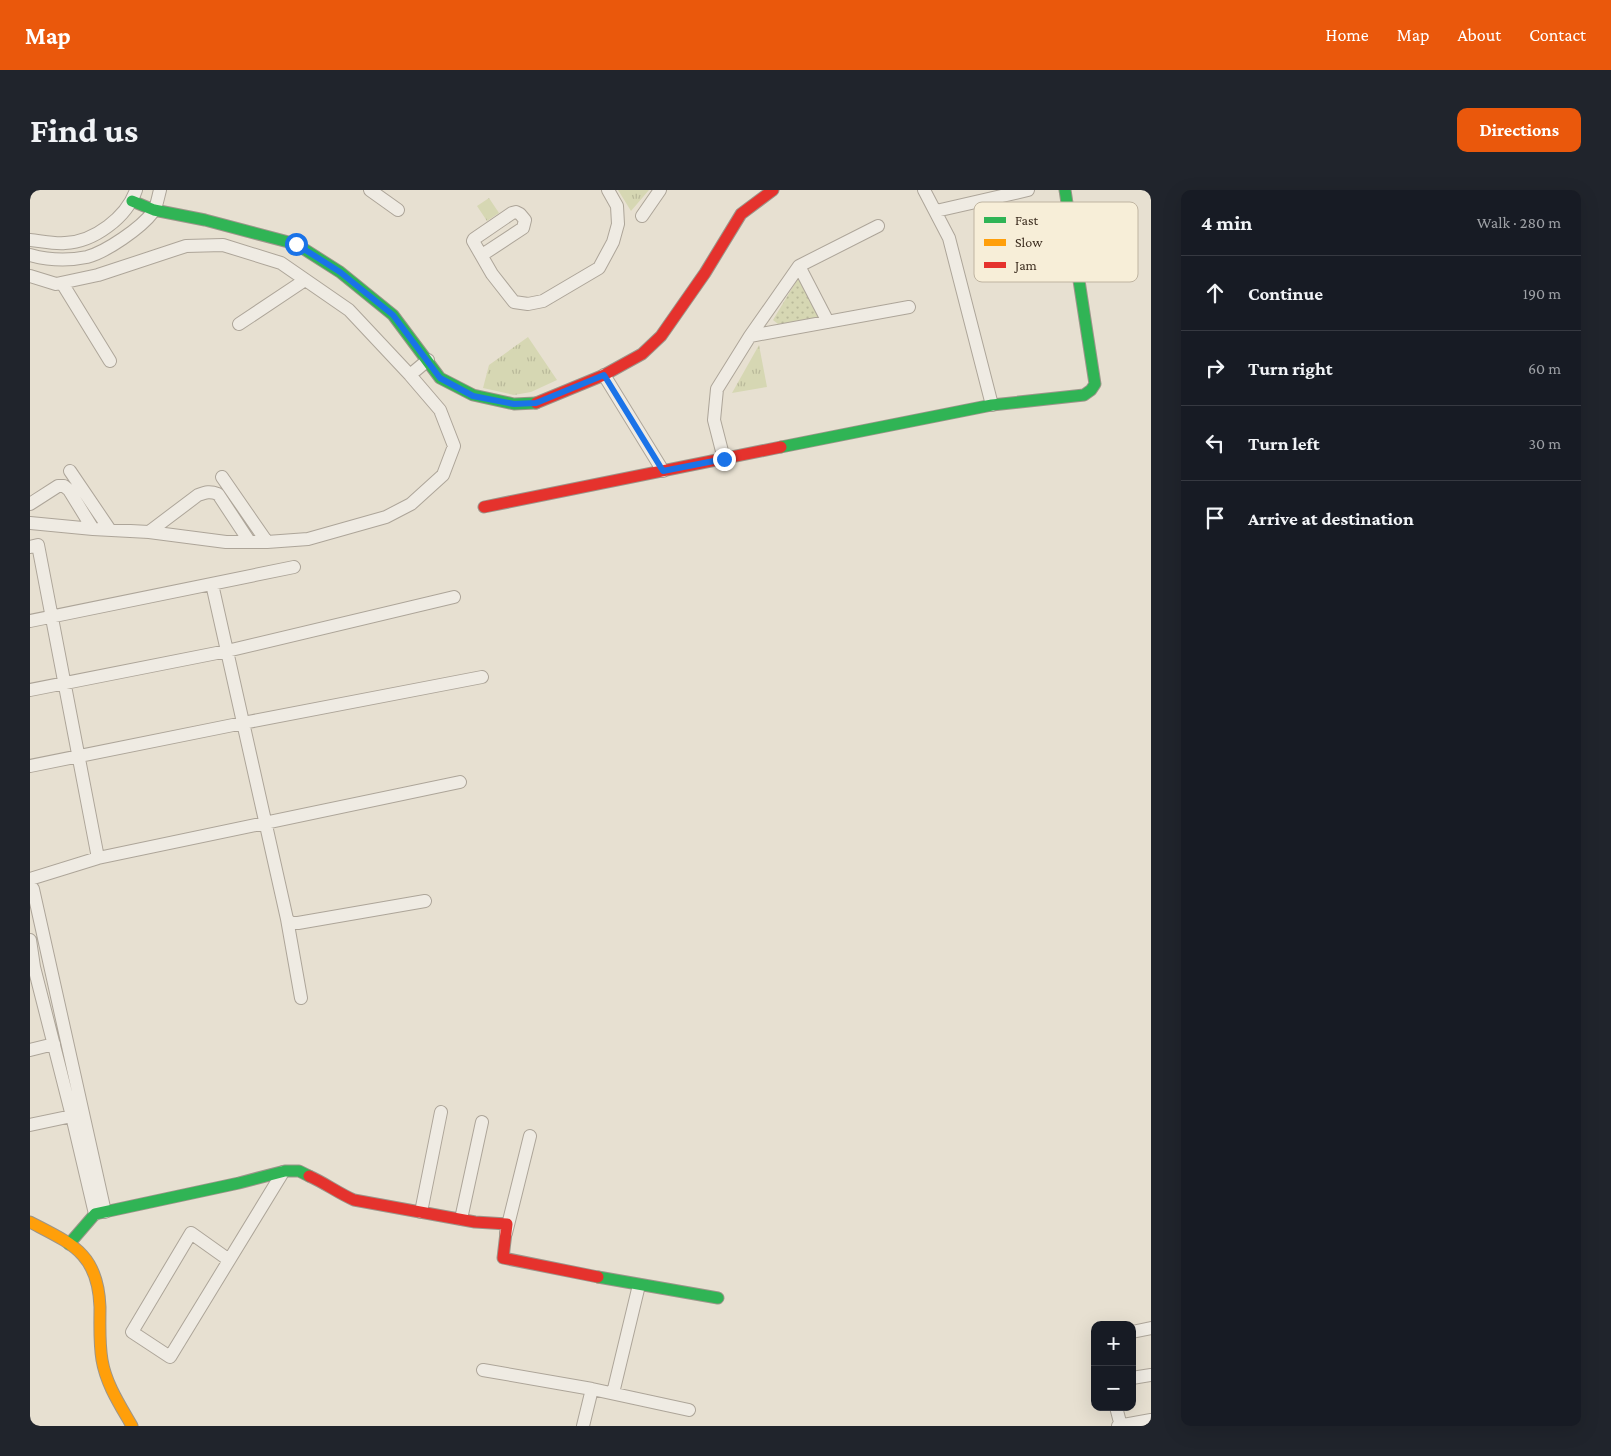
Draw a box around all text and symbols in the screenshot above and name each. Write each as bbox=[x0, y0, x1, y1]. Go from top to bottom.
text: Map bbox=[25, 22, 71, 49]
text: Home bbox=[1326, 25, 1369, 45]
text: Map bbox=[1397, 25, 1429, 45]
text: About bbox=[1457, 25, 1501, 45]
text: Contact bbox=[1529, 25, 1586, 45]
button: Directions bbox=[1457, 108, 1581, 152]
text: Find us bbox=[30, 111, 138, 150]
legend bbox=[974, 202, 1138, 282]
text: 4 min bbox=[1201, 211, 1252, 235]
text: Fast bbox=[1015, 212, 1039, 228]
text: Walk · 280 m bbox=[1477, 214, 1561, 231]
route start bbox=[285, 233, 308, 256]
text: Slow bbox=[1015, 234, 1043, 250]
text: Jam bbox=[1013, 257, 1037, 273]
icon: ahead bbox=[1201, 279, 1229, 307]
text: Continue bbox=[1248, 283, 1323, 304]
text: 190 m bbox=[1523, 285, 1561, 302]
icon: right bbox=[1201, 354, 1229, 382]
text: Turn right bbox=[1248, 358, 1333, 379]
text: 60 m bbox=[1528, 360, 1561, 377]
icon: left bbox=[1201, 429, 1229, 457]
text: Turn left bbox=[1248, 433, 1320, 454]
text: 30 m bbox=[1529, 435, 1561, 452]
route end bbox=[713, 448, 736, 471]
icon: arrive bbox=[1201, 504, 1229, 532]
text: Arrive at destination bbox=[1248, 508, 1414, 529]
map controls bbox=[1091, 1321, 1136, 1411]
button: + bbox=[1091, 1321, 1136, 1366]
button: − bbox=[1091, 1366, 1136, 1411]

